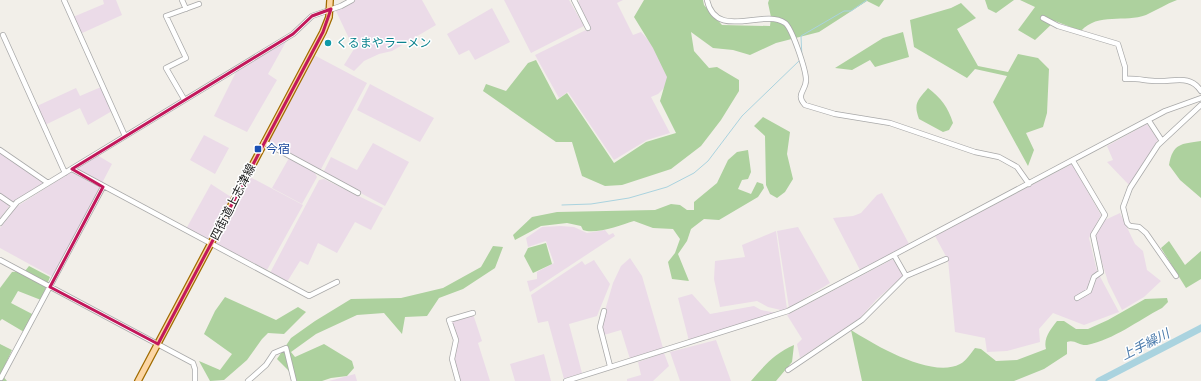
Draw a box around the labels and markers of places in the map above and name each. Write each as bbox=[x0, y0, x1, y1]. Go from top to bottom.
place label: くるまやラーメン bbox=[336, 36, 431, 50]
marker: くるまやラーメン bbox=[323, 38, 333, 48]
place label: 今宿 bbox=[266, 142, 290, 156]
marker: 今宿 bbox=[253, 144, 263, 154]

